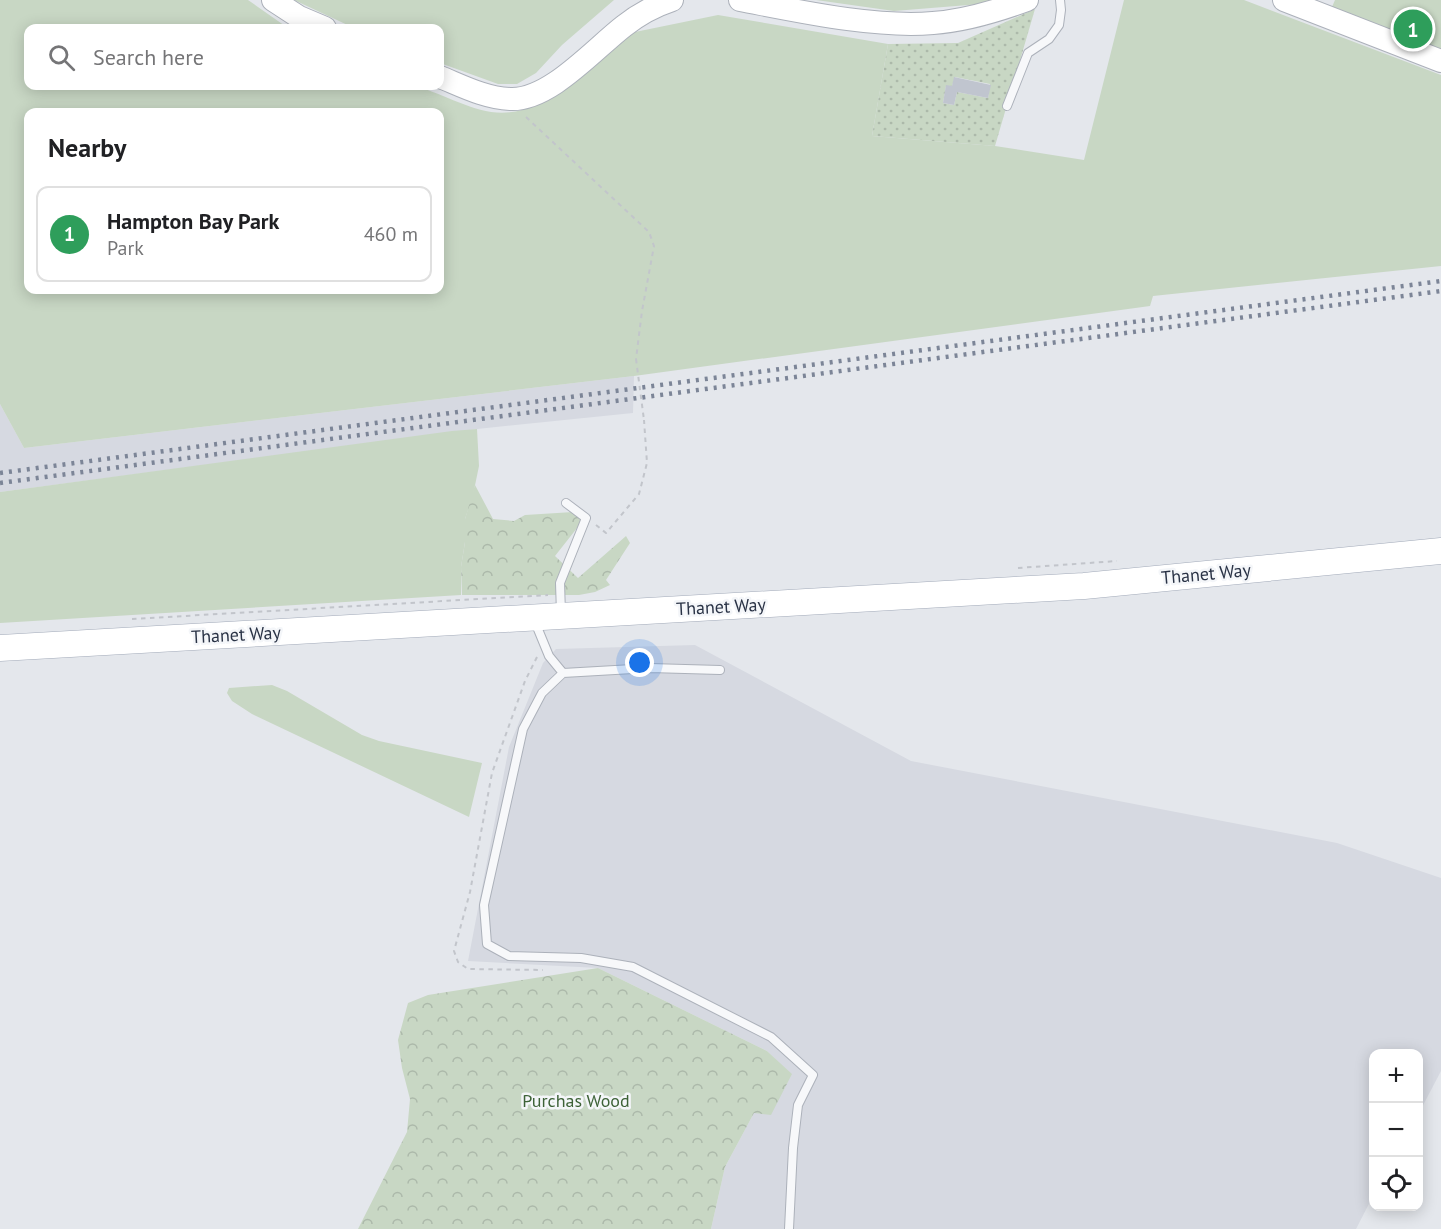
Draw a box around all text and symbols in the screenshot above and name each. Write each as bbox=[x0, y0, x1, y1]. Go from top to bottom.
pin: 1 bbox=[1394, 6, 1432, 51]
search box bbox=[24, 24, 444, 90]
icon: search bbox=[45, 41, 78, 74]
text: Search here bbox=[93, 43, 204, 71]
text: Nearby bbox=[48, 131, 126, 164]
text: Hampton Bay Park bbox=[107, 207, 279, 235]
text: 1 bbox=[64, 221, 75, 247]
text: 460 m bbox=[364, 221, 418, 247]
text: Park bbox=[107, 235, 144, 261]
street label: Thanet Way bbox=[1160, 558, 1252, 589]
street label: Thanet Way bbox=[676, 593, 767, 620]
street label: Thanet Way bbox=[191, 621, 282, 648]
your location bbox=[625, 648, 654, 677]
map controls bbox=[1369, 1049, 1423, 1211]
button: + bbox=[1369, 1049, 1423, 1103]
park label: Purchas Wood bbox=[522, 1089, 630, 1112]
button: − bbox=[1369, 1103, 1423, 1157]
button: locate bbox=[1369, 1157, 1423, 1211]

